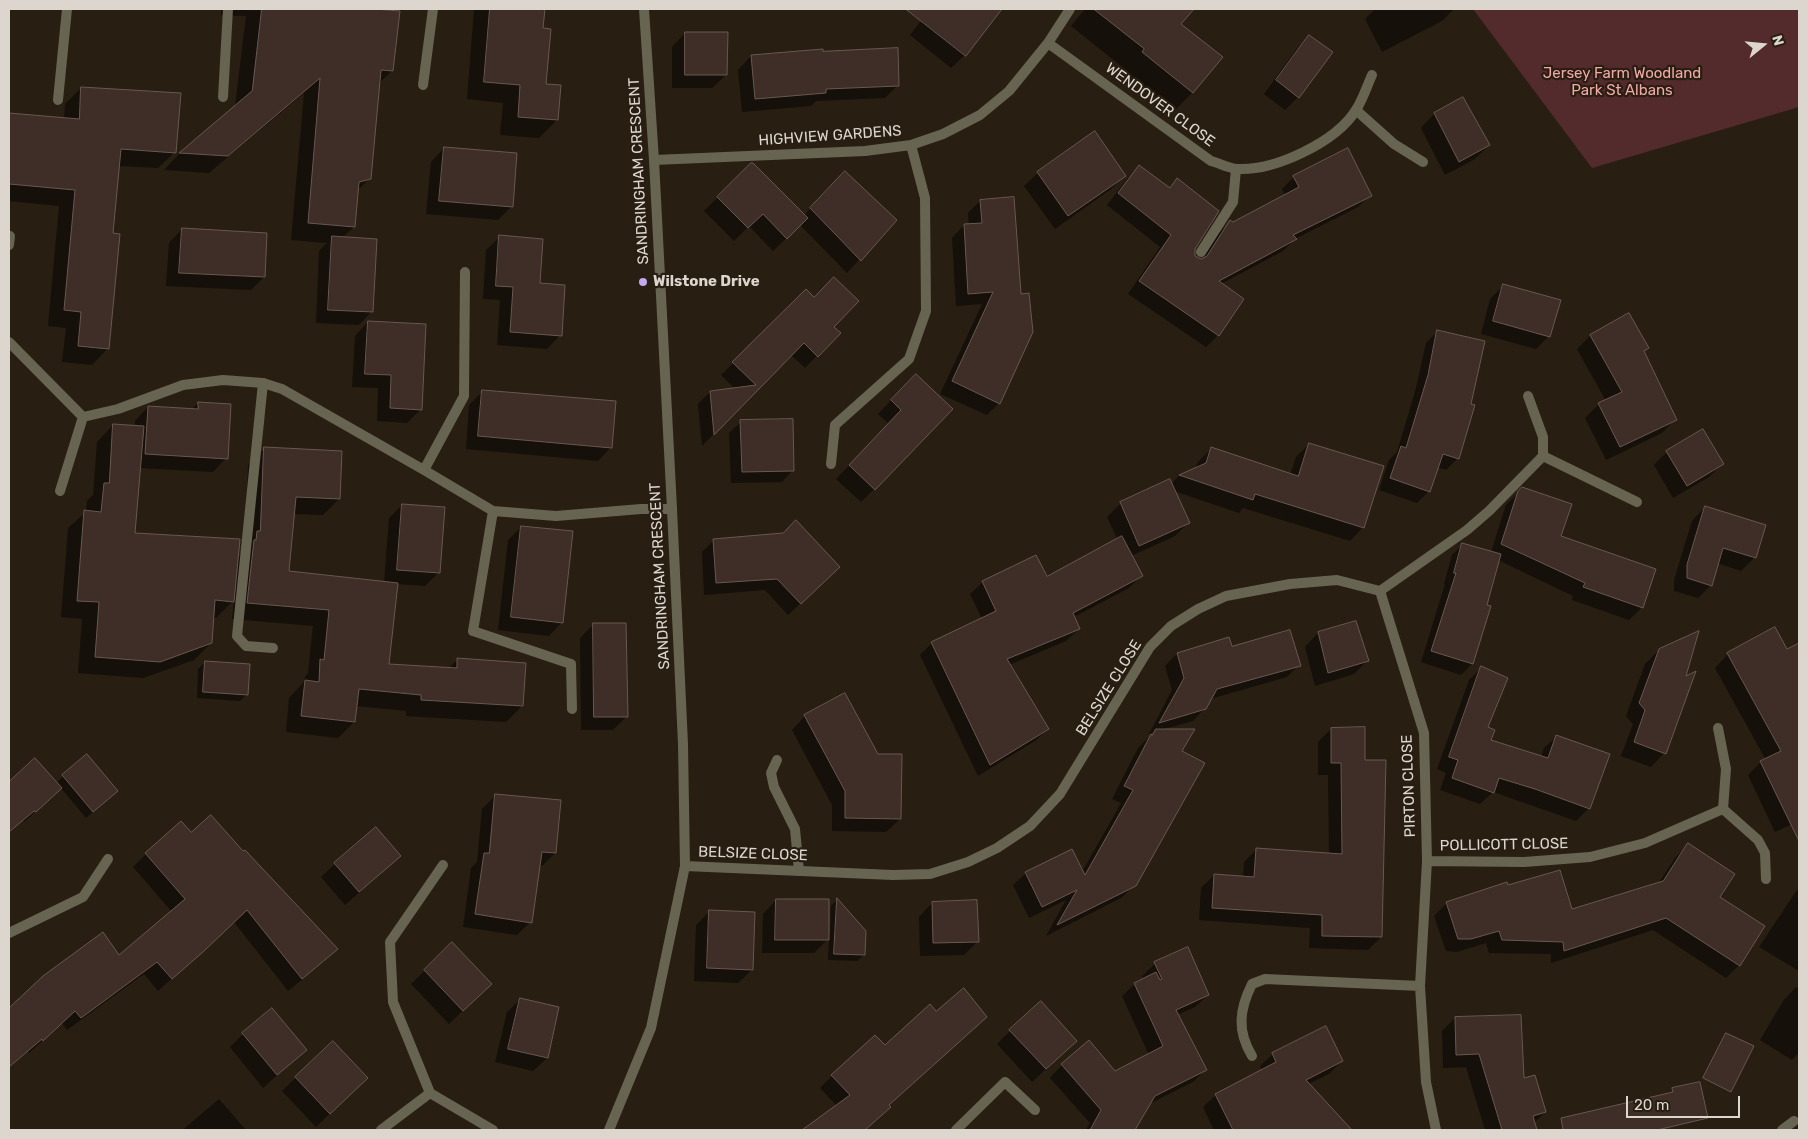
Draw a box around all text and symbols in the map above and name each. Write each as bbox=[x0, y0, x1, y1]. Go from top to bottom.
north arrow bbox=[1738, 20, 1788, 70]
text: N bbox=[1768, 33, 1787, 48]
street label: WENDOVER CLOSE bbox=[1102, 59, 1218, 151]
park label: Jersey Farm Woodland Park St Albans bbox=[1543, 65, 1701, 100]
street label: SANDRINGHAM CRESCENT bbox=[625, 77, 653, 265]
street label: HIGHVIEW GARDENS bbox=[758, 122, 902, 150]
place label: Wilstone Drive bbox=[653, 273, 760, 291]
marker: Wilstone Drive bbox=[637, 276, 649, 288]
street label: SANDRINGHAM CRESCENT bbox=[646, 482, 674, 670]
street label: BELSIZE CLOSE bbox=[1072, 637, 1146, 739]
street label: PIRTON CLOSE bbox=[1398, 734, 1420, 838]
street label: POLLICOTT CLOSE bbox=[1440, 835, 1568, 855]
street label: BELSIZE CLOSE bbox=[698, 843, 808, 865]
scale bar bbox=[1628, 1086, 1742, 1118]
text: 20 m bbox=[1634, 1096, 1669, 1114]

